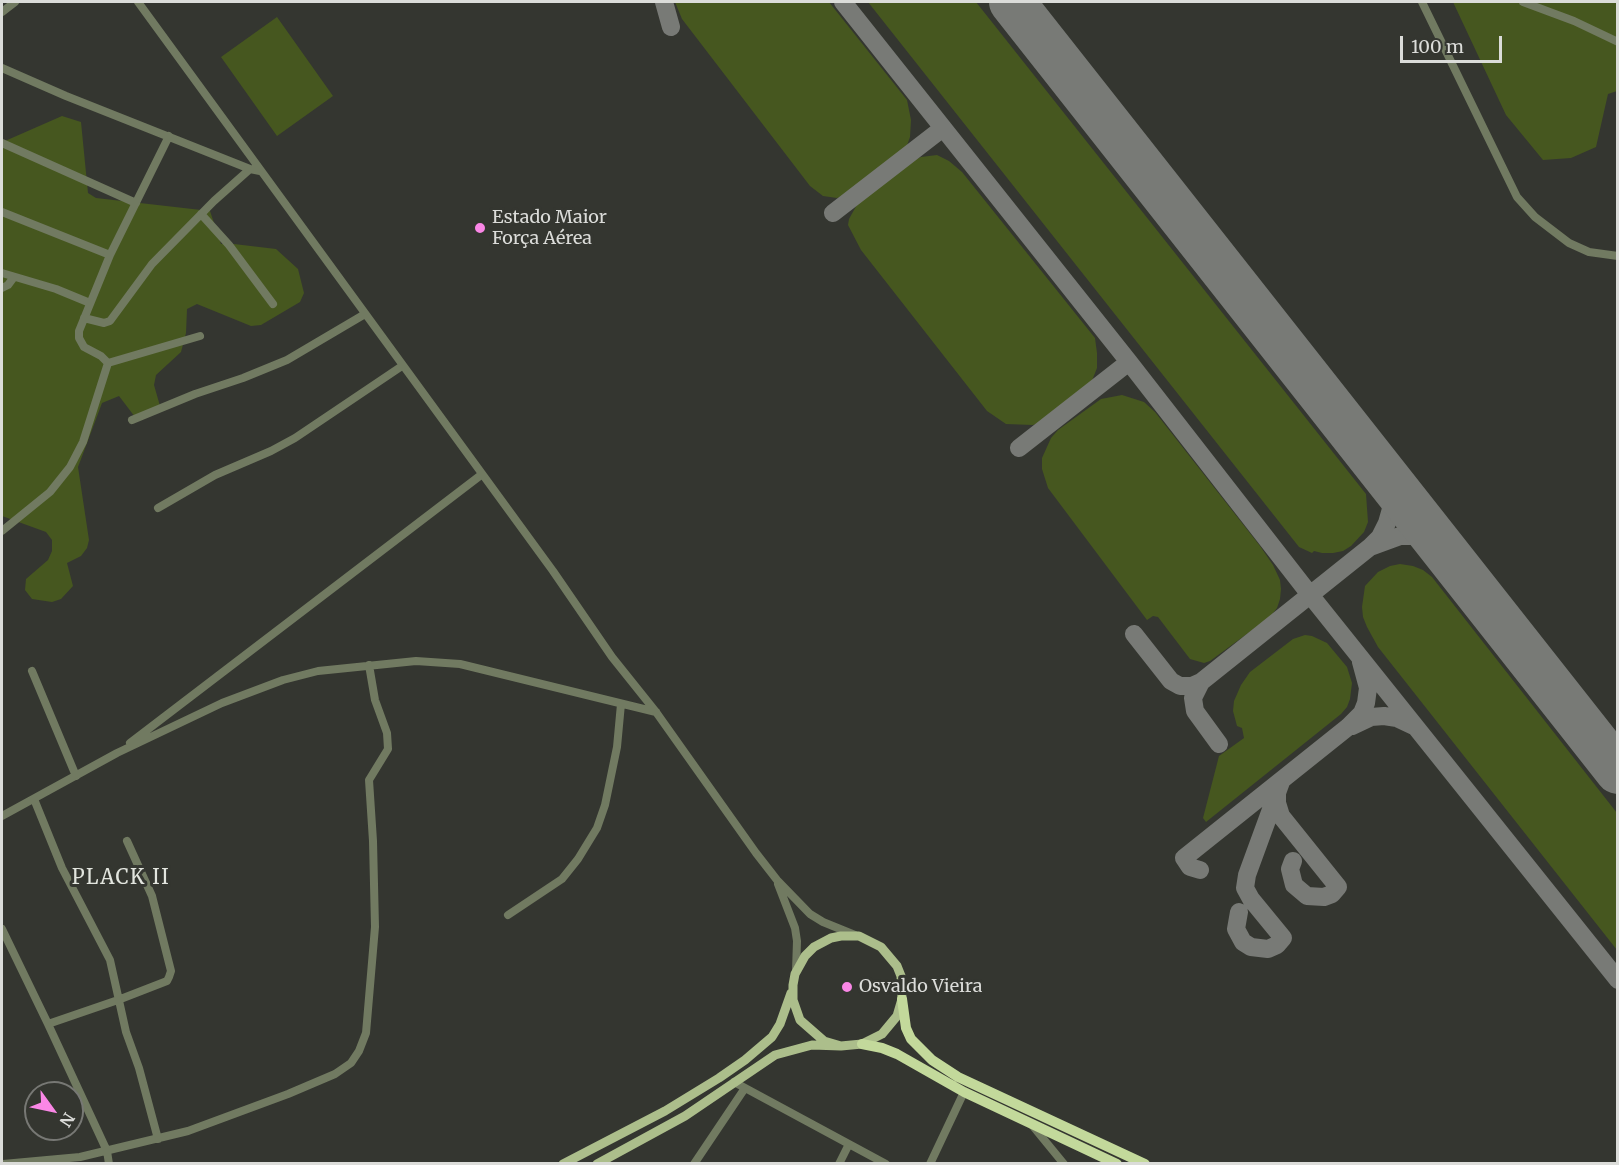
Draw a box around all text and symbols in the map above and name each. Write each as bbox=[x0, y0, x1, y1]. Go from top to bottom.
scale bar bbox=[1403, 24, 1505, 62]
text: 100 m bbox=[1411, 35, 1464, 58]
place label: Estado Maior Força Aérea bbox=[492, 207, 607, 250]
marker: Estado Maior Força Aérea bbox=[473, 221, 487, 235]
district label: PLACK II bbox=[72, 866, 170, 890]
place label: Osvaldo Vieira bbox=[859, 976, 982, 998]
marker: Osvaldo Vieira bbox=[840, 980, 854, 994]
north arrow bbox=[24, 1081, 84, 1141]
text: N bbox=[56, 1109, 79, 1130]

